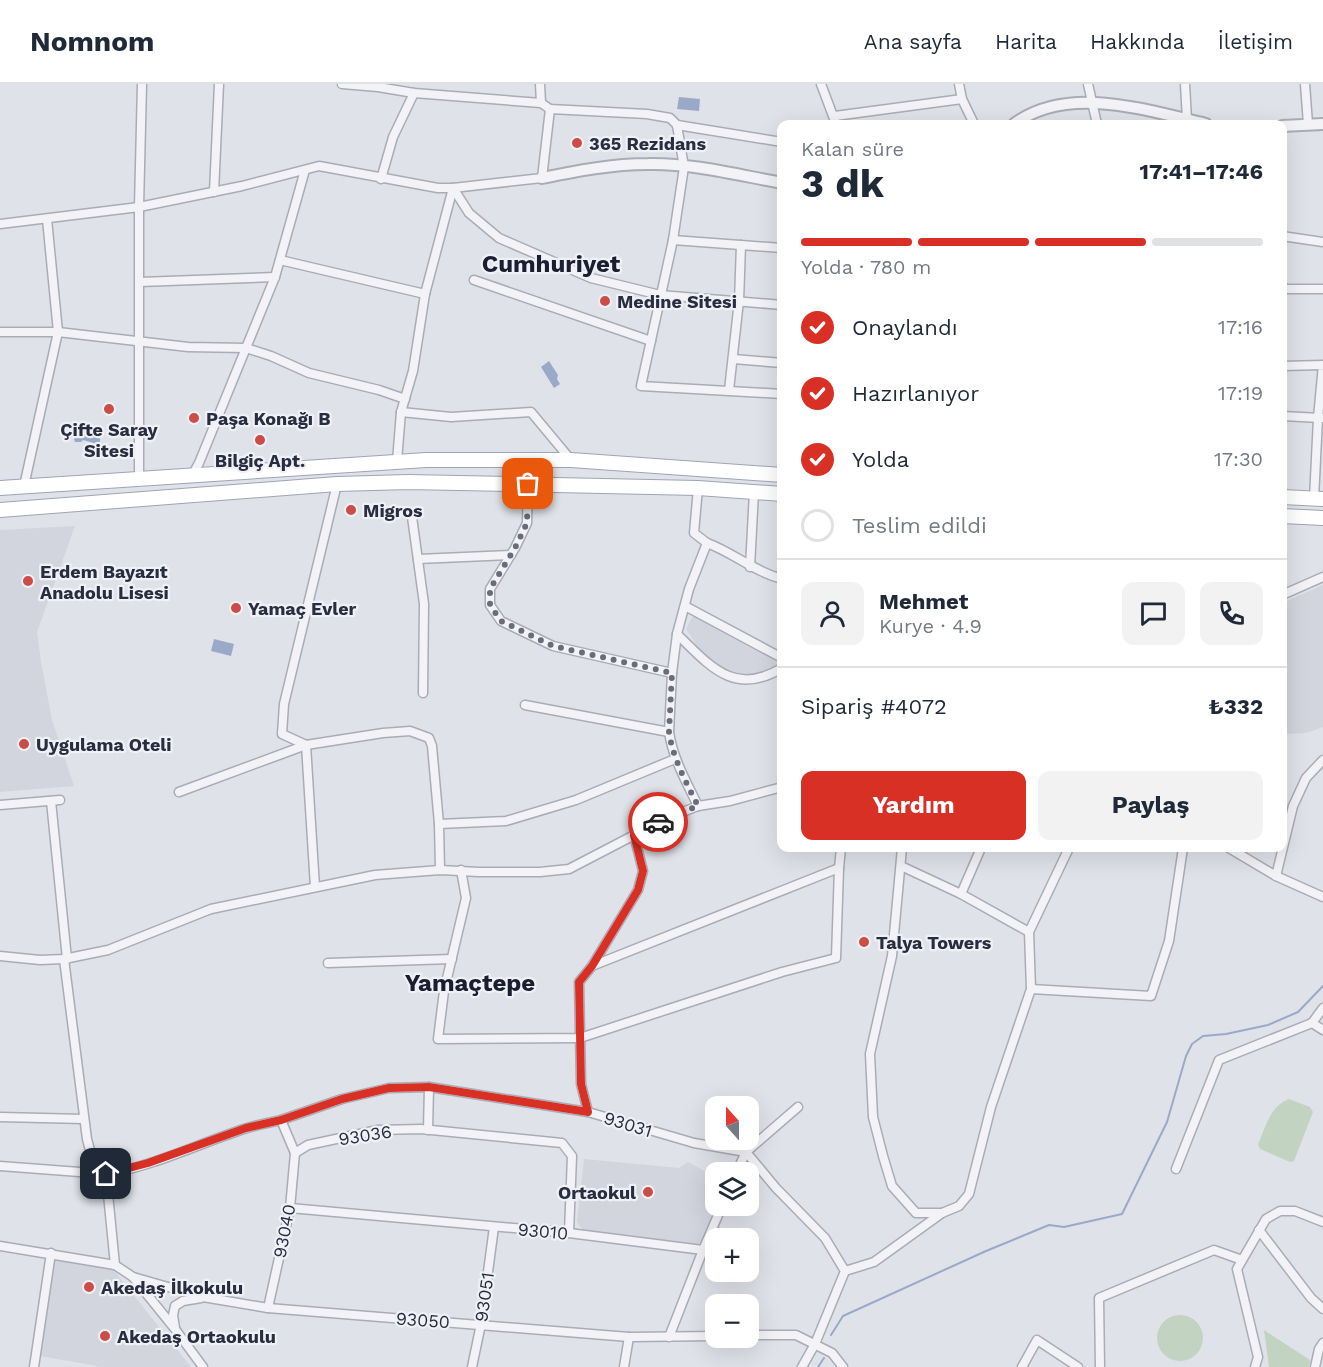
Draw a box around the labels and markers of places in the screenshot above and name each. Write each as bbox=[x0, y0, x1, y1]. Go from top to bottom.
place label: 365 Rezidans bbox=[589, 133, 706, 154]
marker: 365 Rezidans bbox=[570, 136, 584, 150]
place label: Medine Sitesi bbox=[617, 291, 737, 312]
marker: Medine Sitesi bbox=[598, 294, 612, 308]
marker: Çifte Saray Sitesi bbox=[102, 402, 116, 416]
place label: Paşa Konağı B bbox=[206, 408, 330, 429]
marker: Paşa Konağı B bbox=[187, 411, 201, 425]
place label: Çifte Saray Sitesi bbox=[60, 419, 159, 461]
marker: Bilgiç Apt. bbox=[253, 433, 267, 447]
place label: Bilgiç Apt. bbox=[215, 450, 305, 471]
pin bbox=[502, 458, 553, 509]
place label: Migros bbox=[363, 500, 423, 521]
marker: Migros bbox=[344, 503, 358, 517]
place label: Erdem Bayazıt Anadolu Lisesi bbox=[40, 561, 169, 603]
marker: Erdem Bayazıt Anadolu Lisesi bbox=[21, 574, 35, 588]
place label: Yamaç Evler bbox=[248, 598, 357, 619]
marker: Yamaç Evler bbox=[229, 601, 243, 615]
place label: Uygulama Oteli bbox=[36, 734, 172, 755]
marker: Uygulama Oteli bbox=[17, 737, 31, 751]
place label: Talya Towers bbox=[876, 932, 992, 953]
marker: Talya Towers bbox=[857, 935, 871, 949]
pin bbox=[80, 1148, 131, 1199]
place label: Ortaokul bbox=[558, 1182, 636, 1203]
marker: Ortaokul bbox=[641, 1185, 655, 1199]
place label: Akedaş İlkokulu bbox=[101, 1277, 243, 1298]
marker: Akedaş İlkokulu bbox=[82, 1280, 96, 1294]
place label: Akedaş Ortaokulu bbox=[117, 1326, 276, 1347]
marker: Akedaş Ortaokulu bbox=[98, 1329, 112, 1343]

